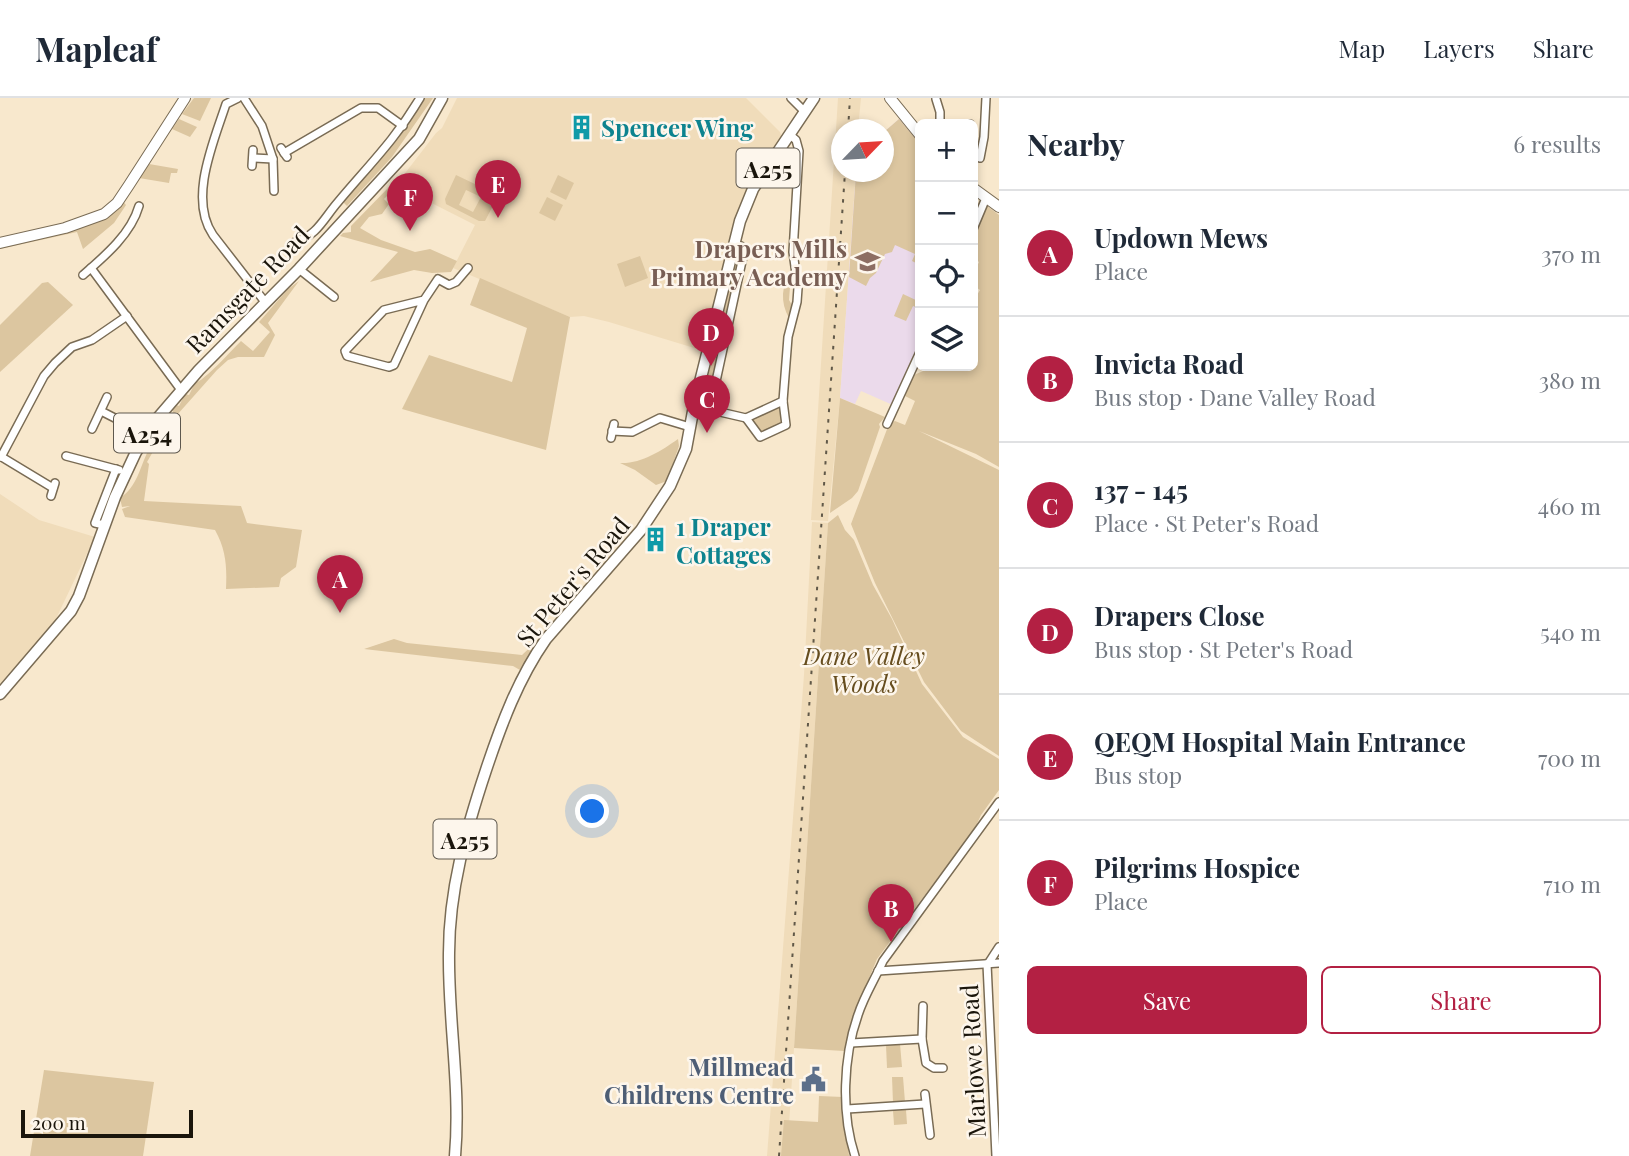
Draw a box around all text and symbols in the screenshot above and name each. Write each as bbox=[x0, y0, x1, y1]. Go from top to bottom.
text: Mapleaf bbox=[35, 26, 158, 70]
text: Map bbox=[1339, 32, 1385, 64]
text: Layers bbox=[1423, 32, 1495, 64]
text: Share bbox=[1533, 32, 1594, 64]
place label: Spencer Wing bbox=[601, 111, 754, 143]
building icon: Spencer Wing bbox=[567, 113, 595, 141]
north arrow bbox=[831, 119, 894, 182]
map controls bbox=[915, 119, 978, 371]
button: + bbox=[915, 119, 978, 182]
text: Nearby bbox=[1027, 124, 1125, 164]
text: 6 results bbox=[1513, 128, 1601, 159]
road number: A255 bbox=[736, 148, 800, 188]
pin: E bbox=[475, 160, 521, 218]
pin: F bbox=[387, 173, 433, 231]
button: − bbox=[915, 182, 978, 245]
street label: Ramsgate Road bbox=[178, 218, 316, 360]
text: Updown Mews bbox=[1094, 220, 1268, 255]
place label: Drapers Mills Primary Academy bbox=[650, 232, 848, 292]
text: A bbox=[1042, 238, 1058, 269]
text: 370 m bbox=[1541, 238, 1601, 269]
button: locate bbox=[915, 245, 978, 308]
school or university icon: Drapers Mills Primary Academy bbox=[853, 248, 881, 276]
text: Place bbox=[1094, 255, 1148, 286]
pin: D bbox=[688, 308, 734, 366]
button: layers bbox=[915, 308, 978, 371]
text: Invicta Road bbox=[1094, 346, 1244, 381]
text: B bbox=[1042, 364, 1058, 395]
text: 380 m bbox=[1539, 364, 1601, 395]
pin: C bbox=[684, 375, 730, 433]
text: Bus stop · Dane Valley Road bbox=[1094, 381, 1376, 412]
road number: A254 bbox=[114, 414, 180, 452]
text: 137 - 145 bbox=[1094, 472, 1188, 507]
text: C bbox=[1042, 490, 1058, 521]
text: 460 m bbox=[1538, 490, 1601, 521]
text: Place · St Peter's Road bbox=[1094, 507, 1319, 538]
street label: St Peter's Road bbox=[508, 509, 636, 653]
place label: 1 Draper Cottages bbox=[676, 510, 771, 570]
building icon: 1 Draper Cottages bbox=[642, 526, 670, 554]
pin: A bbox=[317, 555, 363, 613]
text: Drapers Close bbox=[1094, 598, 1265, 633]
text: D bbox=[1041, 616, 1059, 647]
text: 540 m bbox=[1540, 616, 1601, 647]
text: Bus stop · St Peter's Road bbox=[1094, 633, 1353, 664]
park label: Dane Valley Woods bbox=[802, 639, 925, 699]
text: QEQM Hospital Main Entrance bbox=[1094, 724, 1466, 759]
text: E bbox=[1043, 742, 1057, 773]
text: 700 m bbox=[1538, 742, 1601, 773]
text: Bus stop bbox=[1094, 759, 1182, 790]
your location bbox=[575, 794, 609, 828]
road number: A255 bbox=[434, 820, 496, 859]
text: Pilgrims Hospice bbox=[1094, 850, 1300, 885]
text: F bbox=[1043, 868, 1057, 899]
text: 710 m bbox=[1543, 868, 1601, 899]
pin: B bbox=[868, 884, 914, 942]
text: Place bbox=[1094, 885, 1148, 916]
button: Save bbox=[1027, 966, 1307, 1034]
button: Share bbox=[1321, 966, 1601, 1034]
street label: Marlowe Road bbox=[952, 983, 992, 1138]
place label: Millmead Childrens Centre bbox=[604, 1050, 794, 1110]
public building icon: Millmead Childrens Centre bbox=[800, 1066, 828, 1094]
scale bar bbox=[21, 1107, 192, 1139]
text: 200 m bbox=[32, 1109, 86, 1135]

